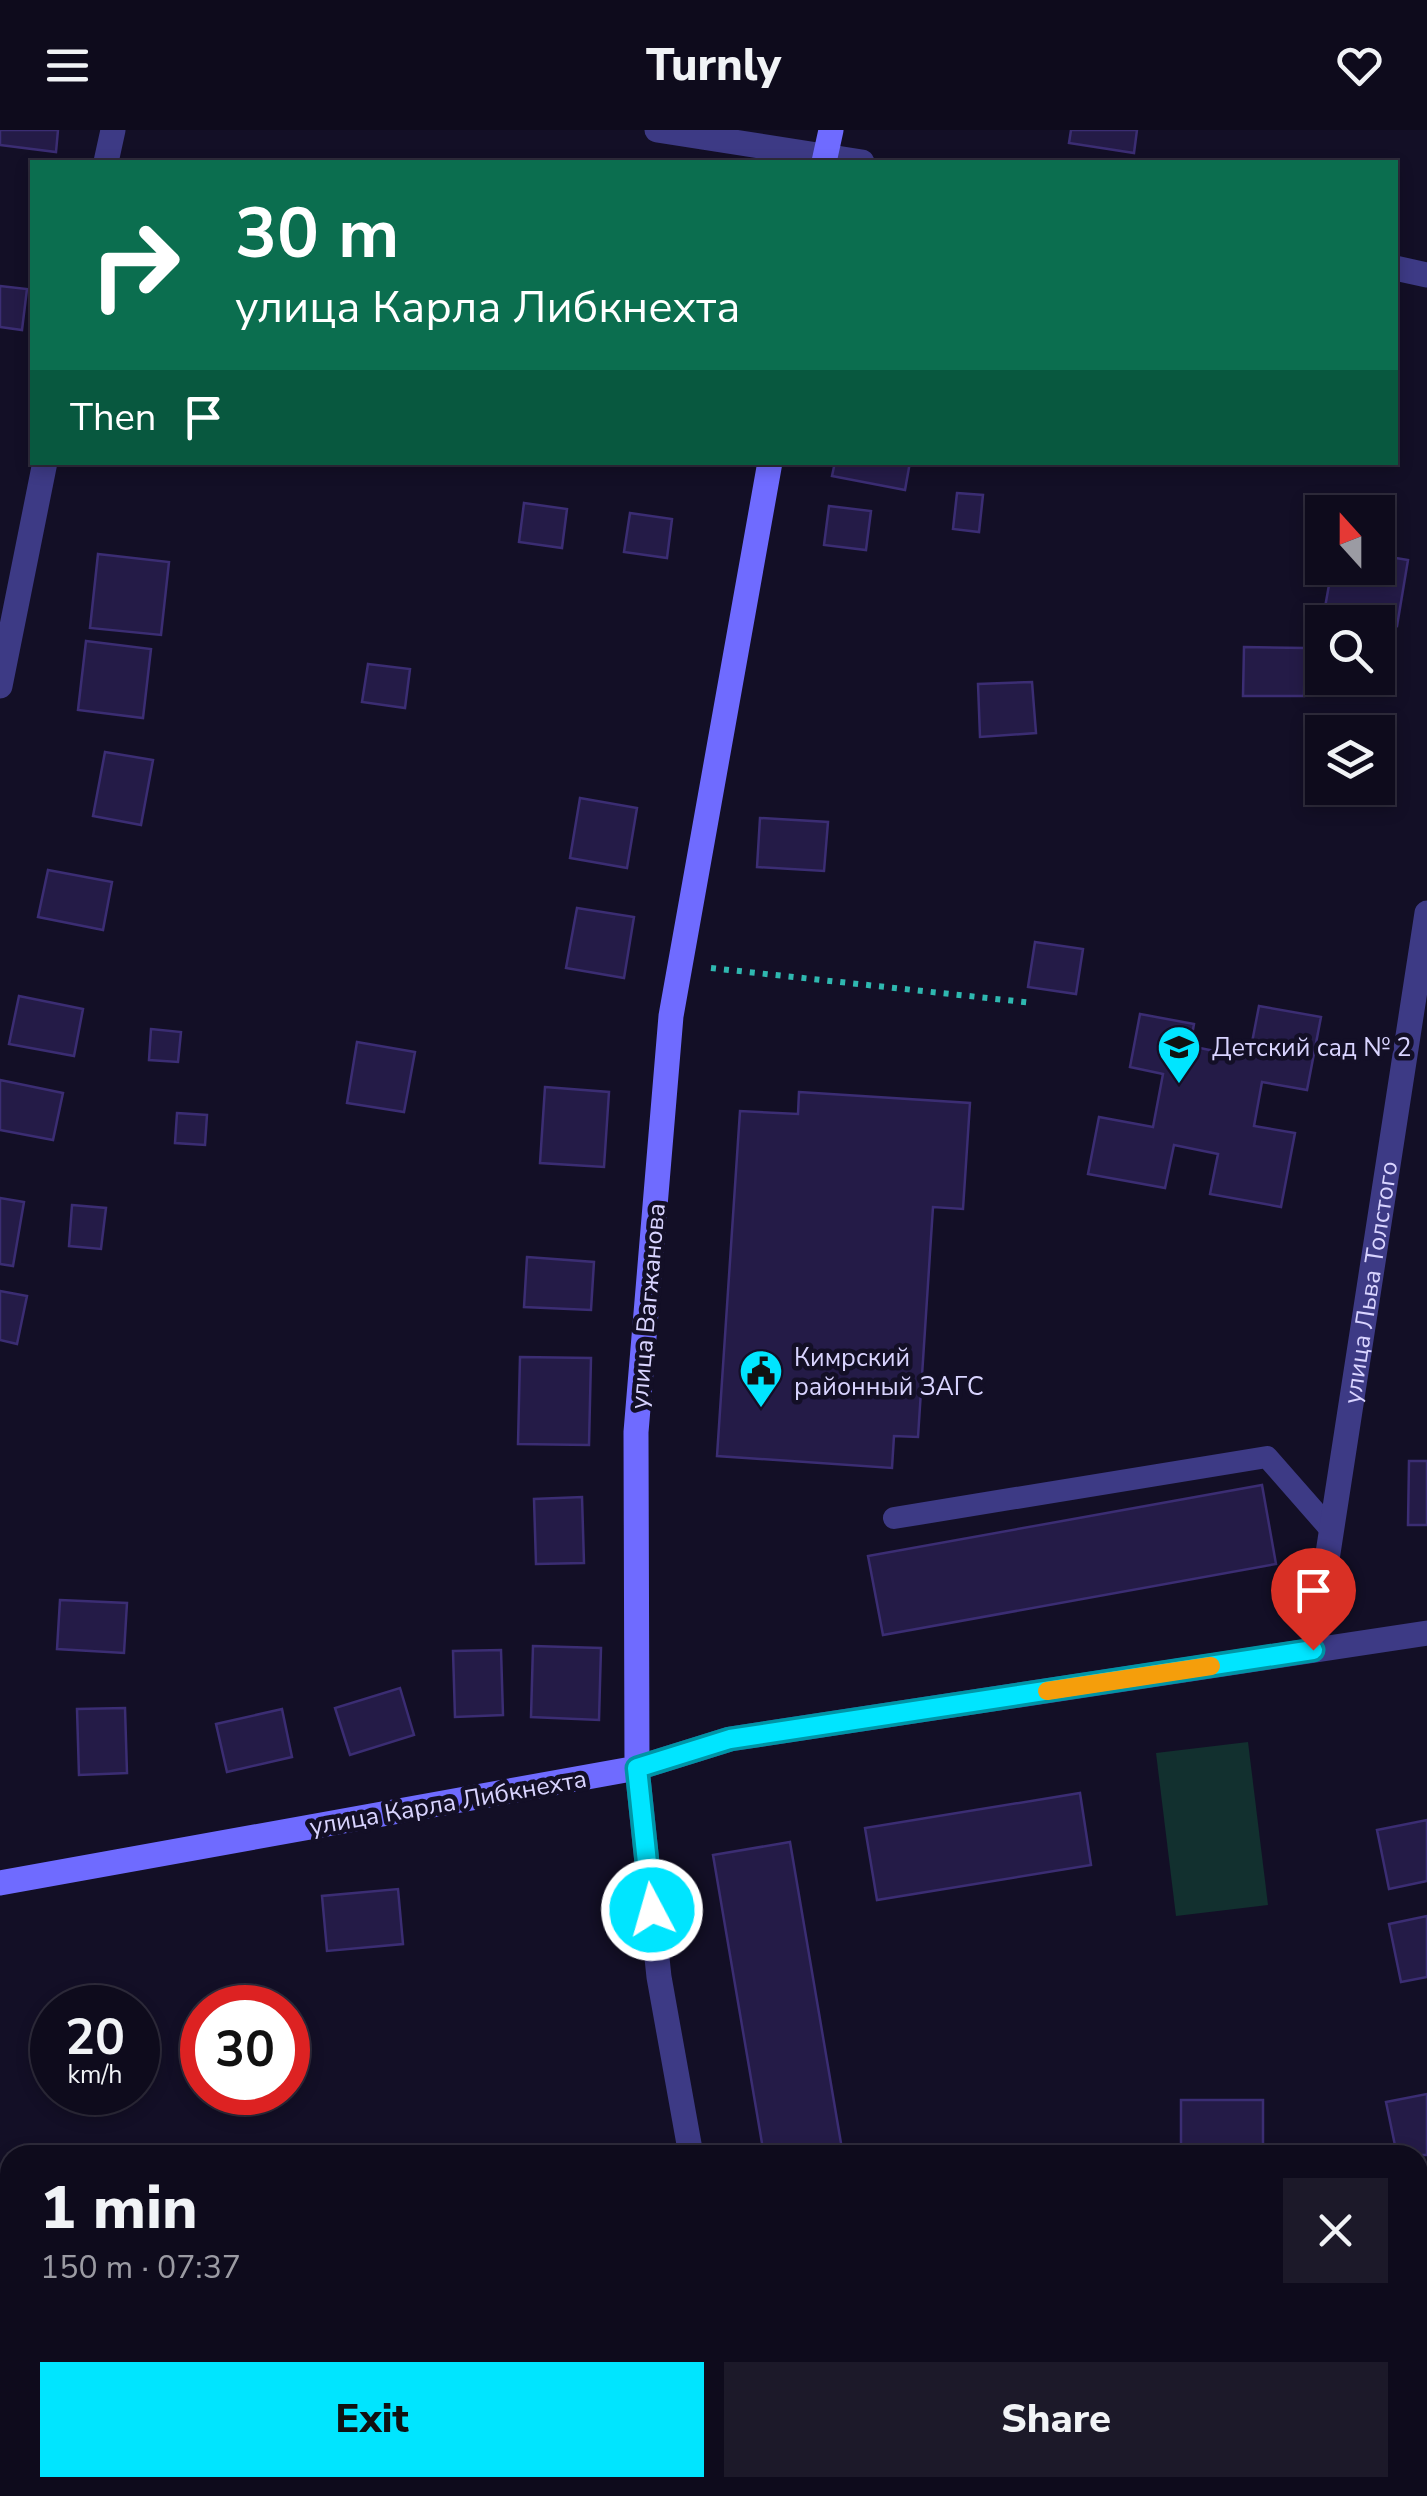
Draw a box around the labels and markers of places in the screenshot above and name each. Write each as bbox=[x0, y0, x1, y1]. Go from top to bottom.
school or university icon: Детский сад № 2 bbox=[1156, 1024, 1202, 1085]
place label: Детский сад № 2 bbox=[1212, 1031, 1412, 1065]
place label: Кимрский районный ЗАГС bbox=[794, 1341, 984, 1404]
public building icon: Кимрский районный ЗАГС bbox=[738, 1348, 784, 1409]
pin bbox=[1271, 1548, 1356, 1651]

